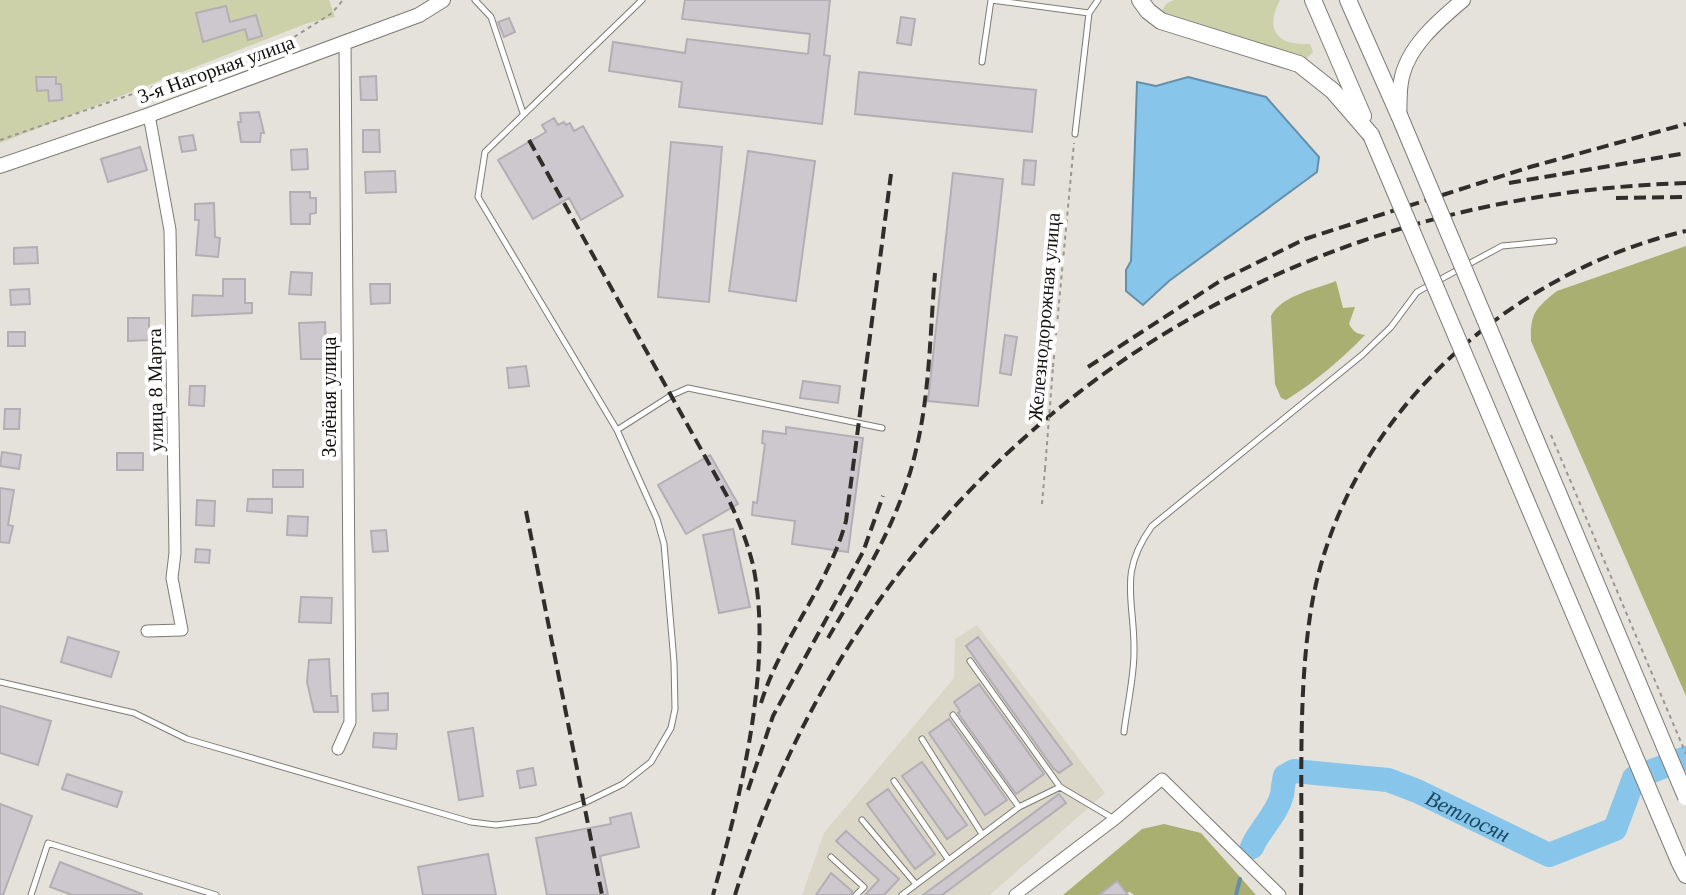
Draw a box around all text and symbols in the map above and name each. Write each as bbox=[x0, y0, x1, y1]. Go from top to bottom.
street label: 3-я Нагорная улица bbox=[135, 30, 298, 109]
street label: Железнодорожная улица bbox=[1024, 212, 1065, 422]
street label: улица 8 Марта bbox=[143, 328, 168, 452]
street label: Зелёная улица bbox=[318, 336, 341, 457]
water label: Ветлосян bbox=[1422, 785, 1514, 847]

